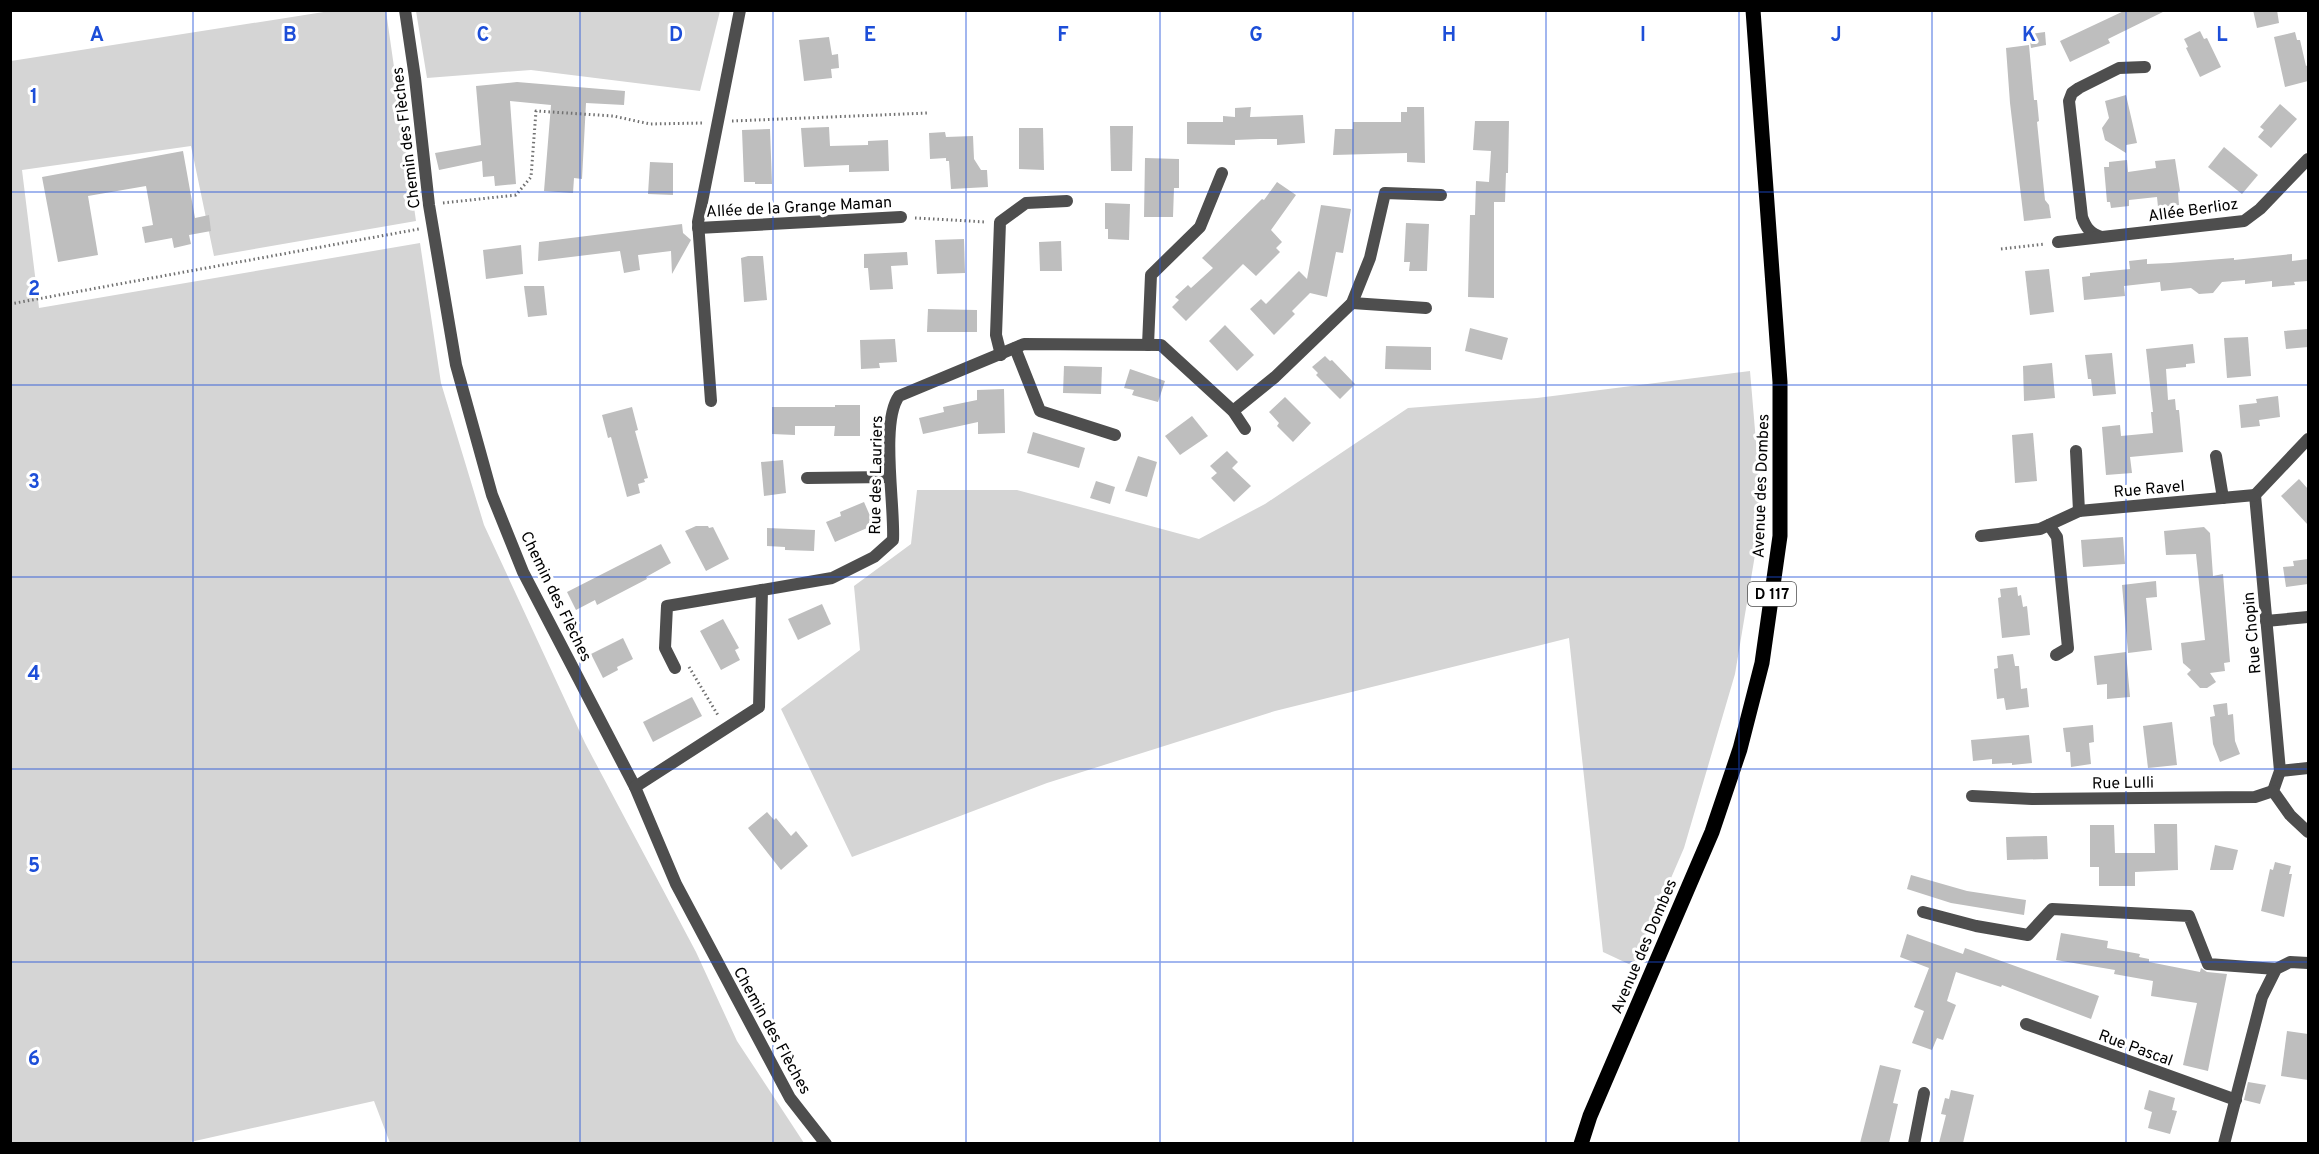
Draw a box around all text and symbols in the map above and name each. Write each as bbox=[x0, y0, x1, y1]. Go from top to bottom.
text: A bbox=[90, 23, 104, 49]
text: B bbox=[283, 23, 297, 49]
text: C bbox=[477, 23, 489, 49]
text: D bbox=[669, 23, 683, 49]
text: E bbox=[864, 23, 876, 49]
text: F bbox=[1057, 23, 1069, 49]
text: G bbox=[1249, 23, 1263, 49]
text: H bbox=[1442, 23, 1456, 49]
text: I bbox=[1640, 23, 1646, 49]
text: J bbox=[1830, 23, 1842, 49]
text: K bbox=[2022, 23, 2036, 49]
text: L bbox=[2216, 23, 2228, 49]
street label: Chemin des Flèches bbox=[388, 66, 426, 210]
text: 1 bbox=[30, 85, 38, 111]
street label: Allée de la Grange Maman bbox=[706, 193, 893, 223]
street label: Allée Berlioz bbox=[2147, 195, 2240, 227]
text: 2 bbox=[28, 277, 40, 303]
street label: Avenue des Dombes bbox=[1749, 414, 1775, 559]
street label: Rue des Lauriers bbox=[866, 415, 888, 535]
text: 3 bbox=[28, 470, 40, 496]
street label: Rue Ravel bbox=[2113, 477, 2186, 503]
street label: Chemin des Flèches bbox=[515, 528, 595, 665]
road number: D 117 bbox=[1748, 582, 1796, 606]
street label: Rue Chopin bbox=[2239, 591, 2267, 675]
text: 4 bbox=[28, 662, 40, 688]
street label: Rue Lulli bbox=[2092, 773, 2154, 795]
text: 5 bbox=[28, 854, 40, 880]
street label: Avenue des Dombes bbox=[1607, 876, 1682, 1017]
street label: Chemin des Flèches bbox=[728, 964, 815, 1098]
street label: Rue Pascal bbox=[2095, 1026, 2175, 1072]
text: 6 bbox=[28, 1047, 40, 1073]

